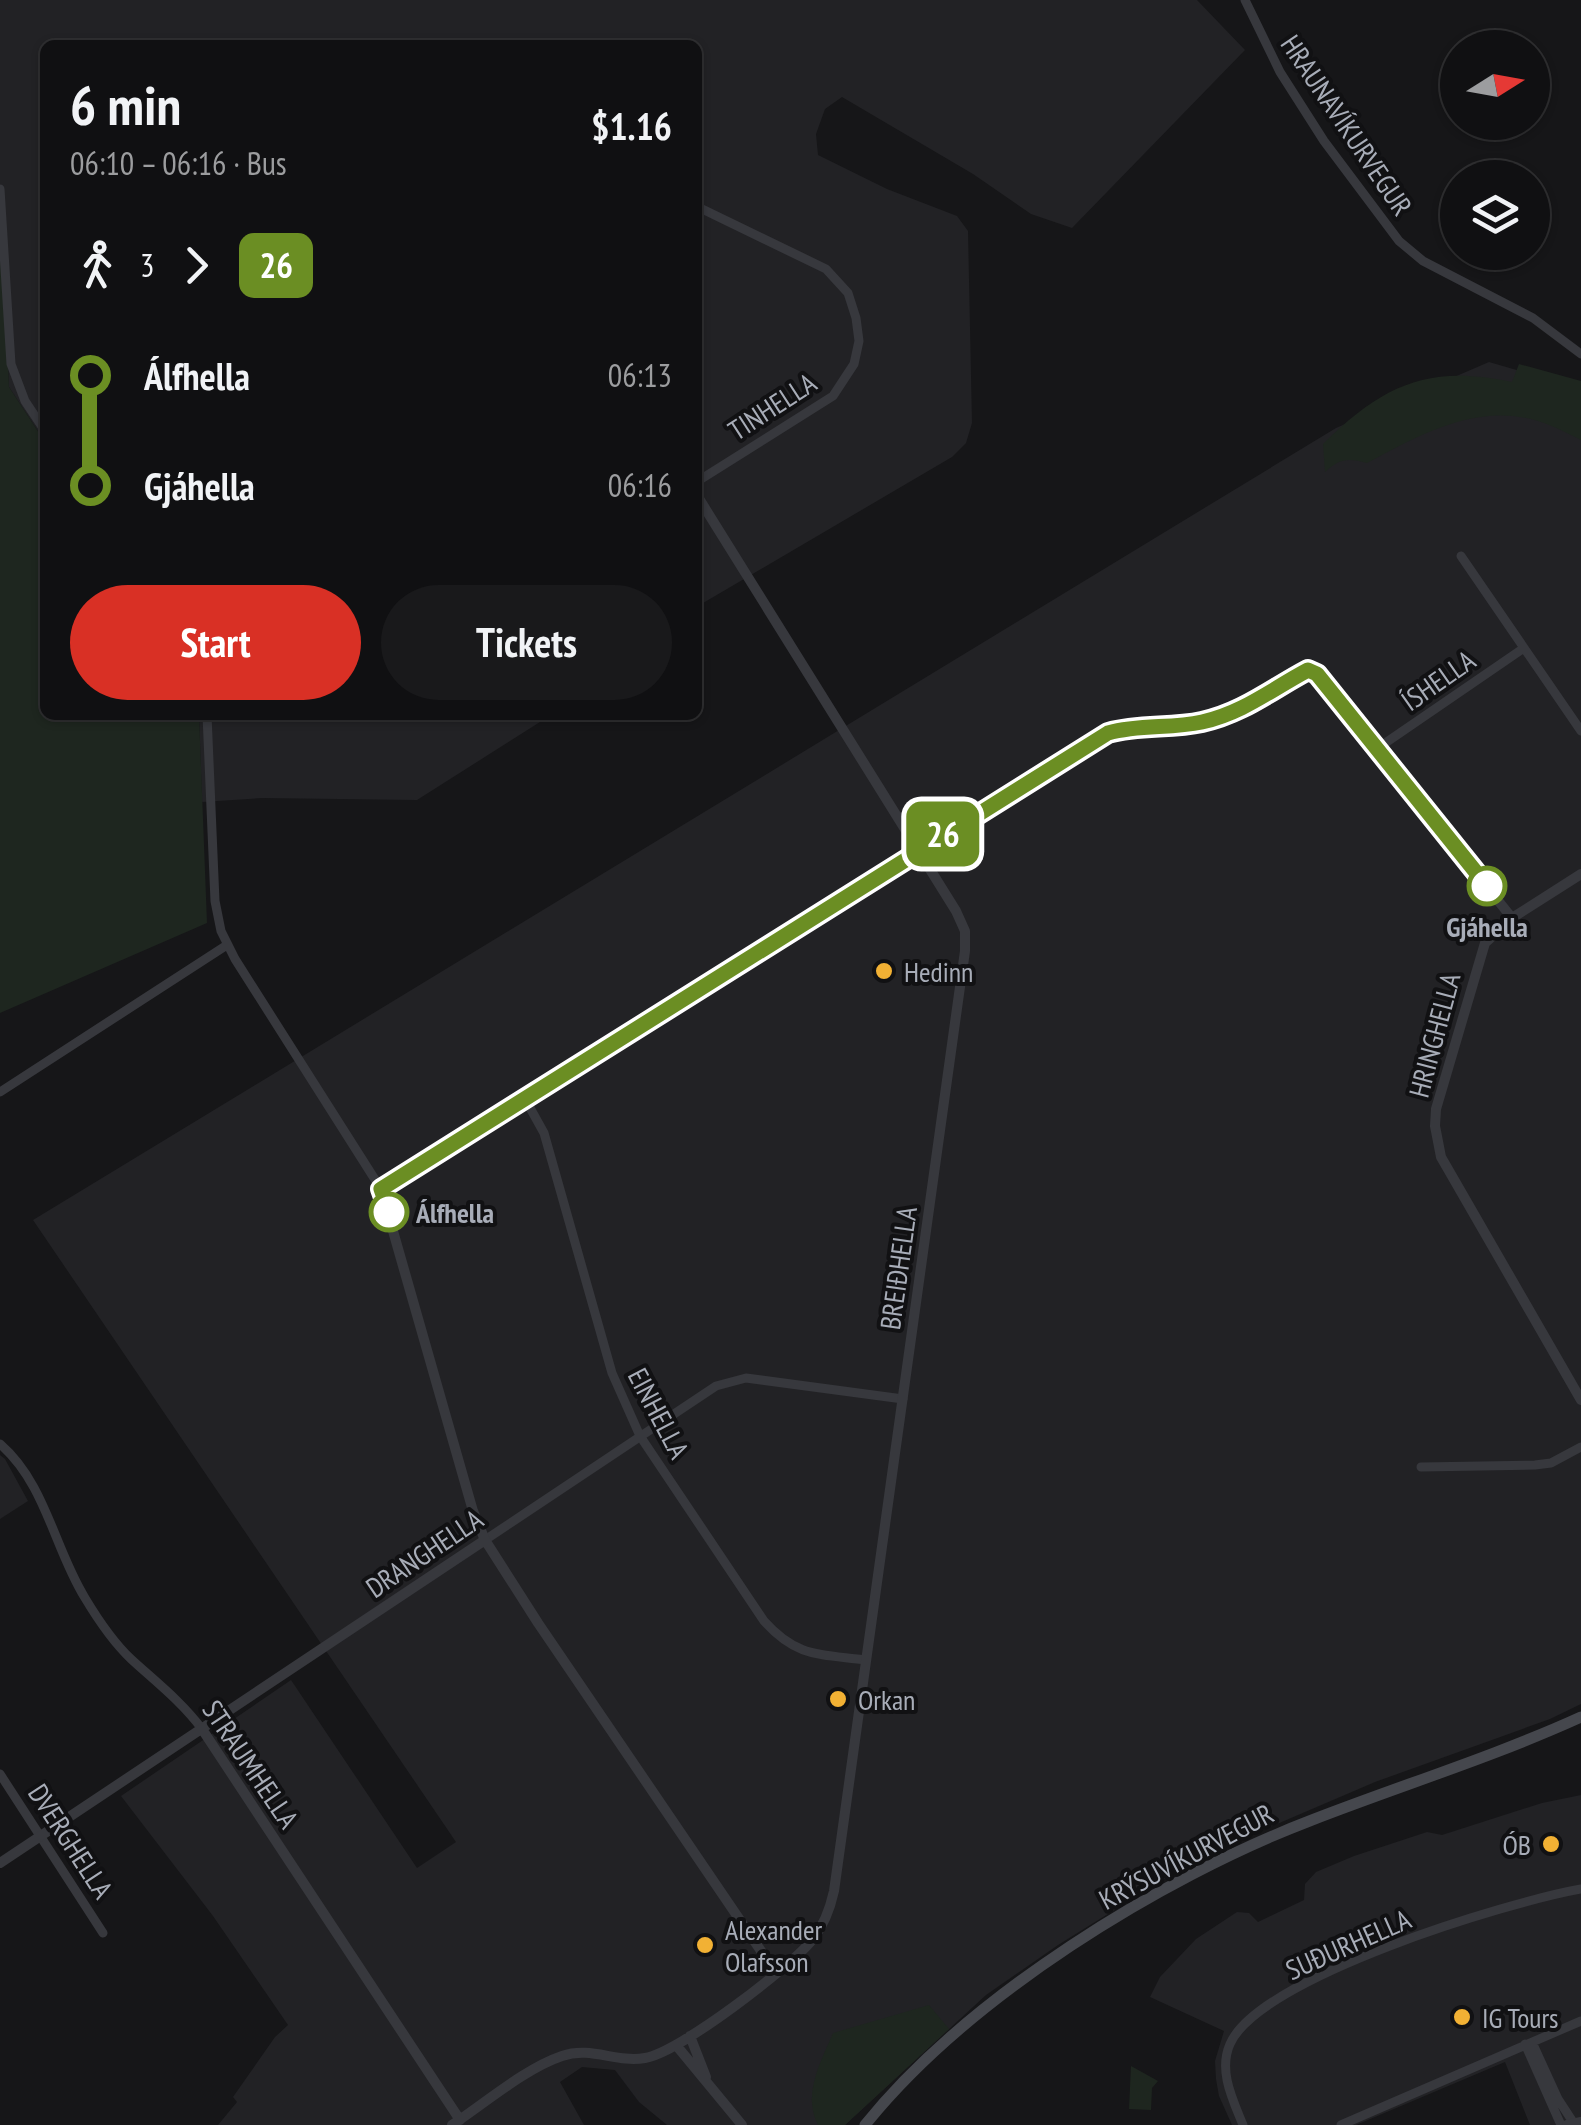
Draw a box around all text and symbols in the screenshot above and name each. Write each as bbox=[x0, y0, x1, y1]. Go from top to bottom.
street label: HRAUNAVÍKURVEGUR bbox=[1273, 28, 1421, 222]
north arrow bbox=[1440, 30, 1550, 140]
map controls bbox=[1440, 30, 1550, 270]
text: 6 min bbox=[70, 69, 181, 140]
text: $1.16 bbox=[591, 101, 672, 150]
text: 06:10 – 06:16 · Bus bbox=[70, 142, 287, 184]
button: layers bbox=[1440, 160, 1550, 270]
icon: walk bbox=[70, 238, 125, 293]
icon: forward bbox=[169, 238, 224, 293]
text: 26 bbox=[259, 242, 293, 288]
text: 3 bbox=[140, 244, 154, 286]
text: Álfhella bbox=[144, 351, 250, 400]
text: 06:13 bbox=[608, 354, 672, 396]
street label: TINHELLA bbox=[721, 363, 824, 448]
text: Gjáhella bbox=[144, 461, 255, 510]
text: 06:16 bbox=[608, 464, 672, 506]
button: Start bbox=[70, 585, 361, 700]
button: Tickets bbox=[381, 585, 672, 700]
street label: ÍSHELLA bbox=[1394, 641, 1483, 719]
line badge: 26 bbox=[898, 802, 988, 866]
text: 26 bbox=[926, 811, 960, 857]
marker: Gjáhella bbox=[1468, 867, 1506, 905]
place label: Gjáhella bbox=[1446, 908, 1528, 945]
place label: Hedinn bbox=[904, 953, 973, 990]
marker: Hedinn bbox=[873, 960, 895, 982]
street label: HRINGHELLA bbox=[1400, 968, 1469, 1101]
marker: Álfhella bbox=[370, 1193, 408, 1231]
place label: Álfhella bbox=[415, 1194, 494, 1231]
street label: BREIÐHELLA bbox=[871, 1203, 925, 1332]
street label: EINHELLA bbox=[620, 1361, 699, 1465]
street label: DRANGHELLA bbox=[358, 1500, 490, 1606]
place label: Orkan bbox=[858, 1681, 915, 1718]
marker: Orkan bbox=[827, 1688, 849, 1710]
street label: STRAUMHELLA bbox=[195, 1693, 308, 1836]
street label: DVERGHELLA bbox=[20, 1777, 122, 1906]
street label: KRÝSUVÍKURVEGUR bbox=[1092, 1795, 1280, 1917]
place label: ÓB bbox=[1502, 1826, 1531, 1863]
marker: ÓB bbox=[1540, 1833, 1562, 1855]
street label: SUÐURHELLA bbox=[1280, 1900, 1417, 1988]
place label: Alexander Olafsson bbox=[725, 1911, 823, 1980]
marker: Alexander Olafsson bbox=[694, 1934, 716, 1956]
place label: IG Tours bbox=[1482, 1999, 1559, 2036]
marker: IG Tours bbox=[1451, 2006, 1473, 2028]

